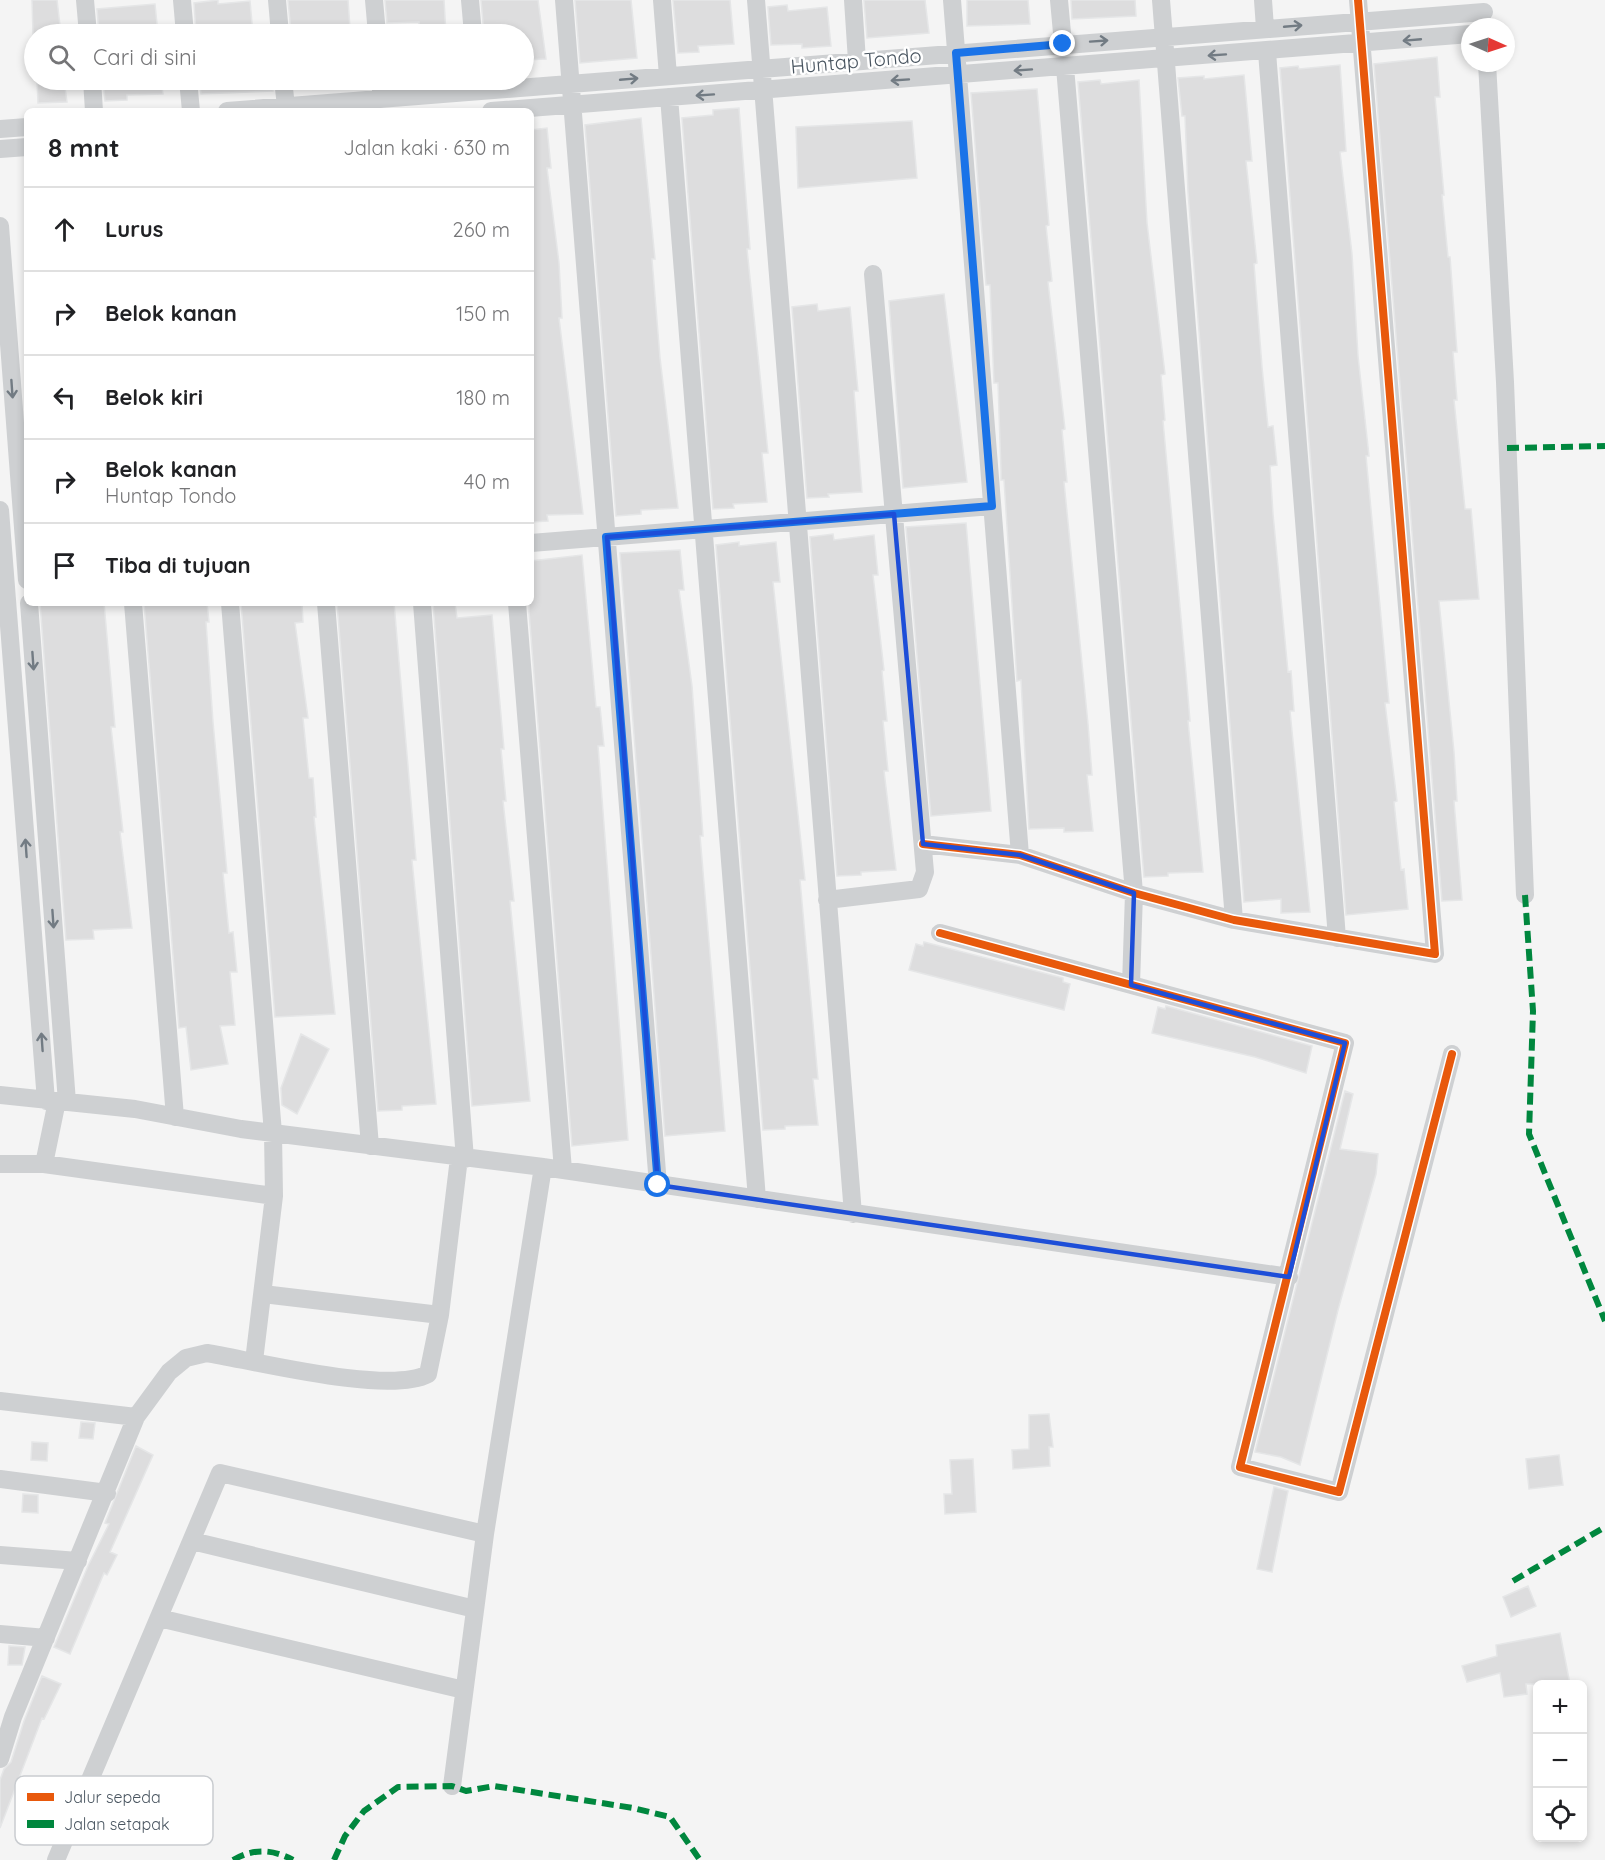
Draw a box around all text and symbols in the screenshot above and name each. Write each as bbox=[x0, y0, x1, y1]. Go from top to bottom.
north arrow bbox=[1461, 18, 1515, 72]
one-way arrow bbox=[1282, 20, 1302, 31]
search box bbox=[24, 24, 534, 90]
route end bbox=[1049, 30, 1075, 56]
one-way arrow bbox=[1402, 35, 1422, 46]
one-way arrow bbox=[1088, 36, 1108, 47]
icon: search bbox=[45, 41, 78, 74]
street label: Huntap Tondo bbox=[789, 42, 922, 79]
text: Cari di sini bbox=[93, 43, 196, 71]
one-way arrow bbox=[1208, 50, 1228, 61]
one-way arrow bbox=[1013, 65, 1033, 76]
one-way arrow bbox=[618, 73, 638, 84]
one-way arrow bbox=[891, 75, 910, 86]
one-way arrow bbox=[695, 90, 715, 101]
text: 8 mnt bbox=[48, 131, 120, 164]
text: Jalan kaki · 630 m bbox=[343, 135, 510, 160]
icon: ahead bbox=[48, 213, 81, 246]
text: Lurus bbox=[105, 215, 163, 243]
text: 260 m bbox=[453, 217, 510, 242]
icon: right bbox=[48, 297, 81, 330]
text: Belok kanan bbox=[105, 299, 237, 327]
text: 150 m bbox=[456, 301, 510, 326]
one-way arrow bbox=[7, 379, 18, 399]
icon: left bbox=[48, 381, 81, 414]
text: Belok kiri bbox=[105, 383, 203, 411]
text: 180 m bbox=[456, 385, 510, 410]
text: Belok kanan bbox=[105, 455, 237, 483]
icon: right bbox=[48, 465, 81, 498]
text: 40 m bbox=[464, 469, 510, 494]
text: Huntap Tondo bbox=[105, 483, 236, 508]
icon: arrive bbox=[48, 549, 81, 582]
text: Tiba di tujuan bbox=[105, 551, 251, 579]
one-way arrow bbox=[28, 651, 39, 671]
one-way arrow bbox=[21, 838, 32, 858]
one-way arrow bbox=[48, 908, 59, 928]
one-way arrow bbox=[36, 1033, 47, 1053]
route start bbox=[644, 1171, 670, 1197]
map controls bbox=[1533, 1680, 1587, 1842]
button: + bbox=[1533, 1680, 1587, 1734]
button: − bbox=[1533, 1734, 1587, 1788]
legend bbox=[15, 1776, 213, 1845]
text: Jalur sepeda bbox=[64, 1787, 161, 1807]
button: locate bbox=[1533, 1788, 1587, 1842]
text: Jalan setapak bbox=[64, 1814, 169, 1834]

